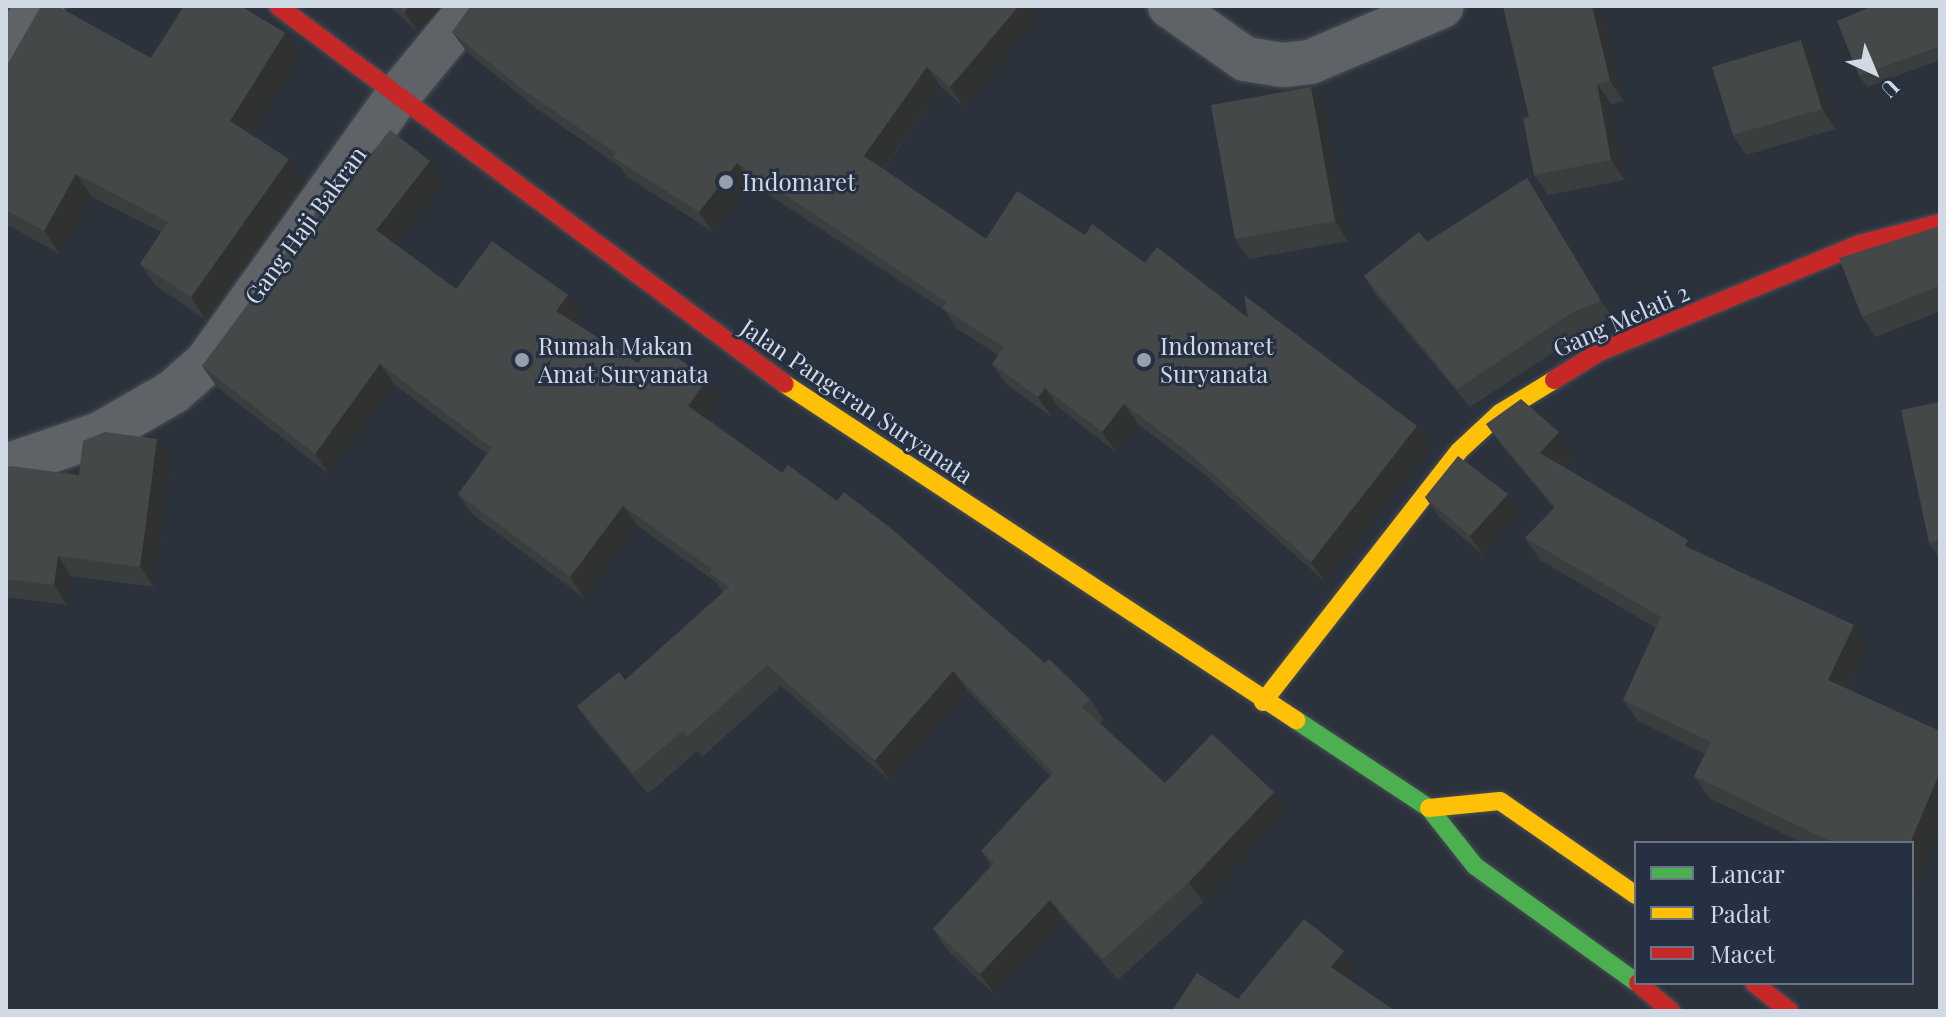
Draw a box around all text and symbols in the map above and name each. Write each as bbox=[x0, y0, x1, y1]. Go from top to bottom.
north arrow bbox=[1834, 32, 1914, 112]
text: U bbox=[1875, 73, 1907, 105]
street label: Gang Haji Bakran bbox=[238, 141, 372, 309]
place label: Indomaret bbox=[742, 168, 856, 196]
marker: Indomaret bbox=[717, 173, 735, 191]
street label: Gang Melati 2 bbox=[1549, 277, 1693, 363]
street label: Jalan Pangeran Suryanata bbox=[735, 312, 979, 490]
place label: Rumah Makan Amat Suryanata bbox=[538, 332, 709, 388]
place label: Indomaret Suryanata bbox=[1160, 332, 1274, 388]
marker: Rumah Makan Amat Suryanata bbox=[513, 351, 531, 369]
marker: Indomaret Suryanata bbox=[1135, 351, 1153, 369]
legend bbox=[1634, 841, 1914, 985]
text: Lancar bbox=[1710, 857, 1785, 889]
text: Padat bbox=[1710, 897, 1770, 929]
text: Macet bbox=[1710, 937, 1775, 969]

